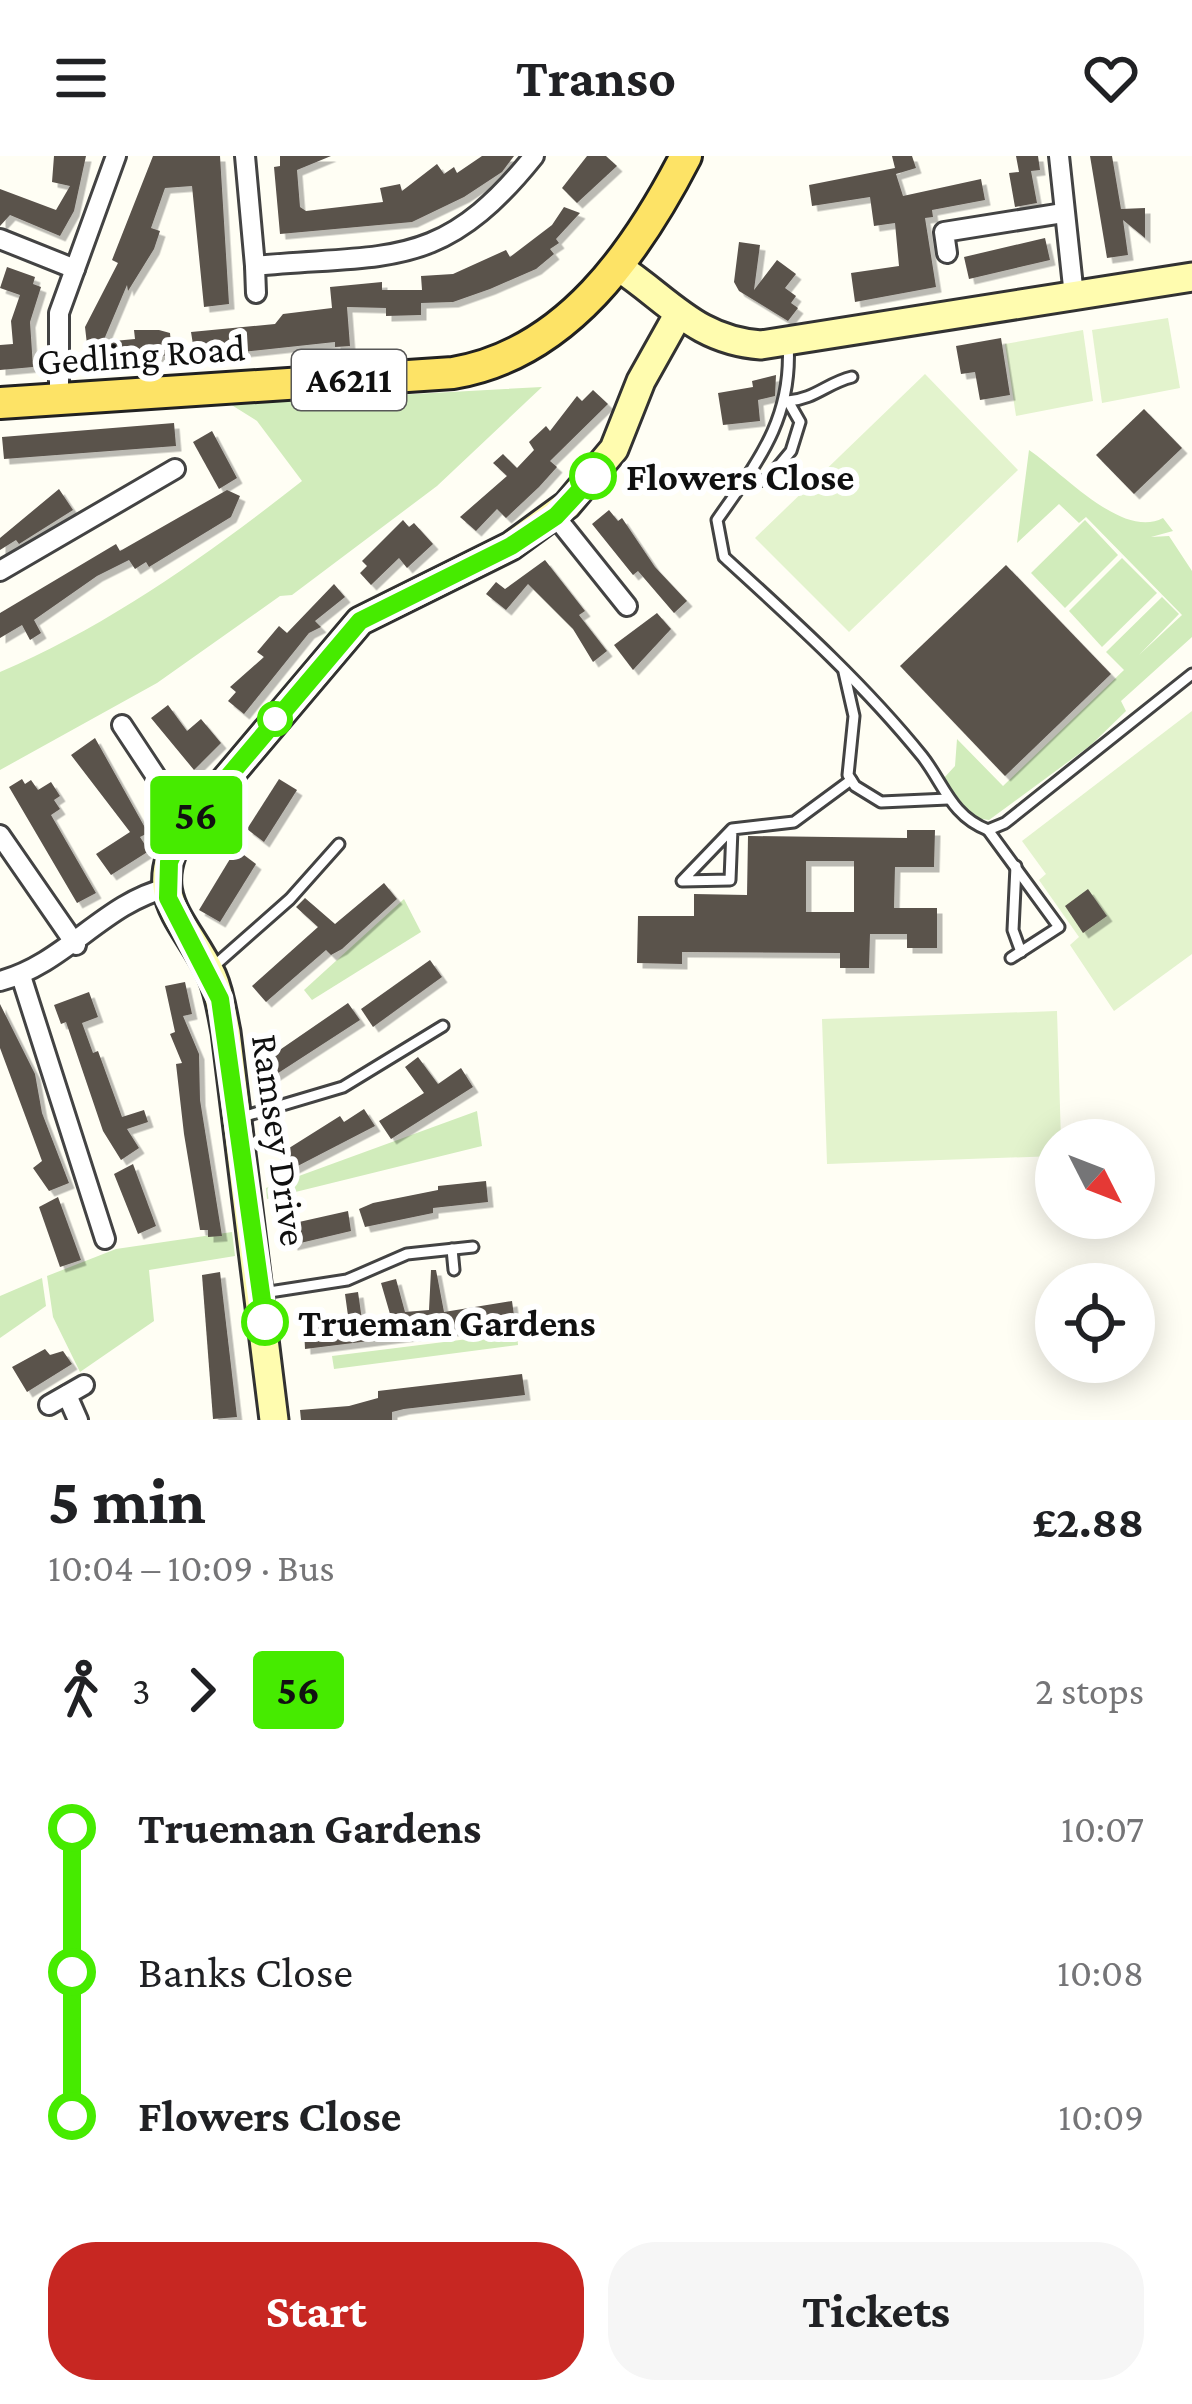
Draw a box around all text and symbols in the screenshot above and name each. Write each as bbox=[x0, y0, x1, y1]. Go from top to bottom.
icon: menu bbox=[48, 45, 114, 111]
icon: heart bbox=[1078, 45, 1144, 111]
text: Transo bbox=[516, 48, 676, 108]
street label: Gedling Road bbox=[35, 325, 247, 384]
road number: A6211 bbox=[292, 350, 406, 410]
marker: Flowers Close bbox=[571, 454, 615, 498]
place label: Flowers Close bbox=[626, 455, 854, 498]
unlabelled marker bbox=[259, 703, 291, 735]
line badge: 56 bbox=[142, 776, 250, 854]
text: 56 bbox=[174, 791, 218, 838]
street label: Ramsey Drive bbox=[243, 1031, 316, 1249]
north arrow bbox=[1035, 1119, 1155, 1239]
map controls bbox=[1035, 1119, 1155, 1383]
button: locate bbox=[1035, 1263, 1155, 1383]
marker: Trueman Gardens bbox=[243, 1300, 287, 1344]
place label: Trueman Gardens bbox=[298, 1301, 596, 1344]
text: 5 min bbox=[48, 1464, 206, 1537]
text: £2.88 bbox=[1033, 1497, 1144, 1547]
text: 10:04 – 10:09 · Bus bbox=[48, 1546, 335, 1589]
icon: walk bbox=[48, 1657, 114, 1723]
icon: forward bbox=[169, 1657, 235, 1723]
text: 56 bbox=[277, 1666, 320, 1713]
text: 3 bbox=[132, 1669, 151, 1712]
text: 2 stops bbox=[1035, 1669, 1144, 1712]
text: Trueman Gardens bbox=[138, 1803, 481, 1853]
text: 10:07 bbox=[1061, 1807, 1144, 1850]
text: Banks Close bbox=[138, 1947, 353, 1997]
text: 10:08 bbox=[1057, 1951, 1144, 1994]
text: Flowers Close bbox=[138, 2091, 401, 2141]
text: 10:09 bbox=[1058, 2095, 1144, 2138]
button: Start bbox=[48, 2242, 584, 2380]
button: Tickets bbox=[608, 2242, 1144, 2380]

